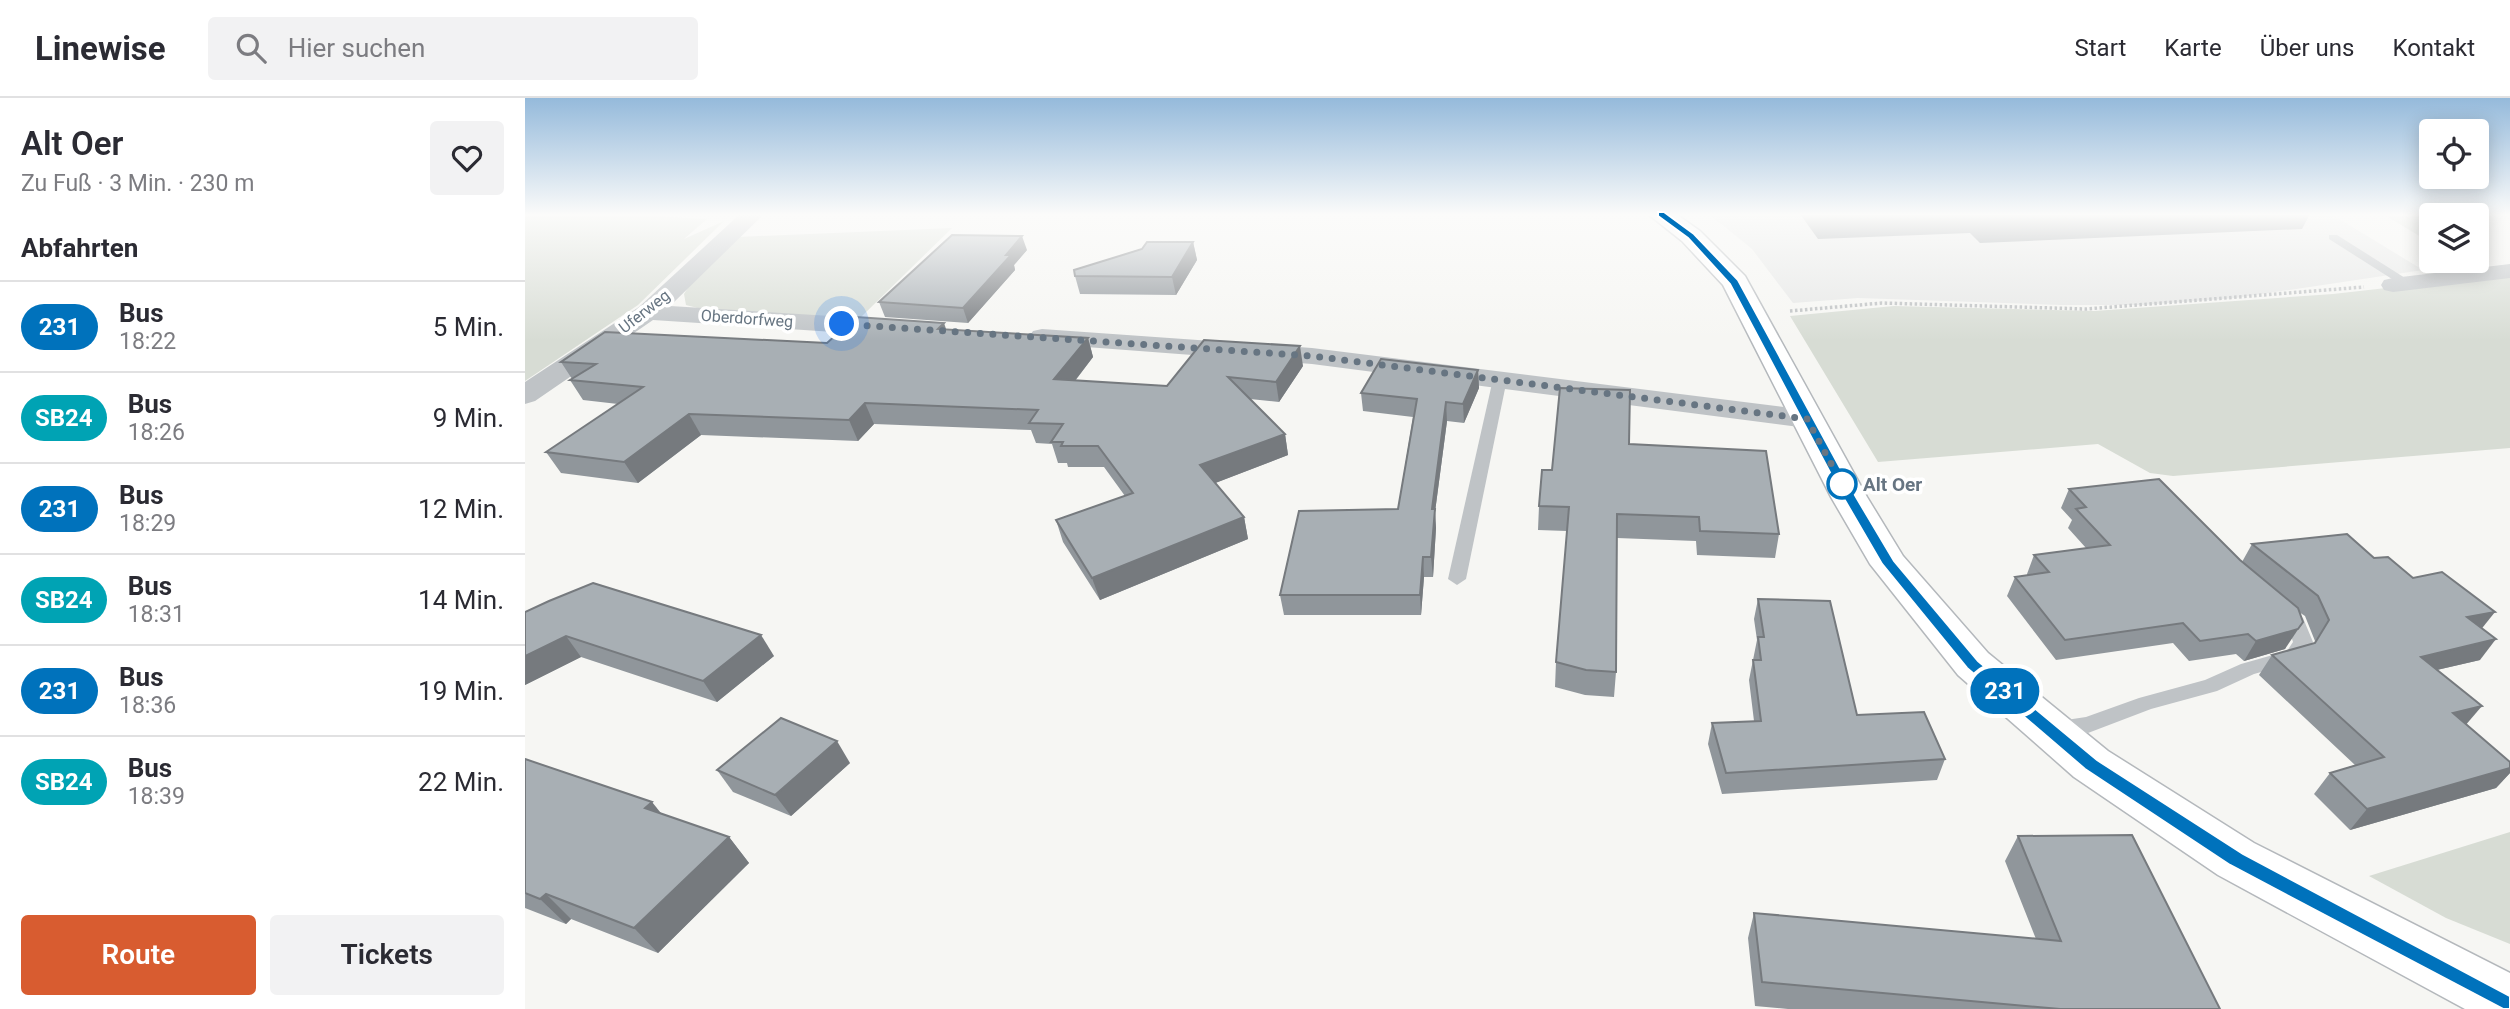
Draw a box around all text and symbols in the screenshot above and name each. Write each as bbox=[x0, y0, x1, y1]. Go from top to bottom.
search box bbox=[208, 17, 698, 80]
text: Linewise bbox=[35, 29, 166, 68]
icon: search bbox=[232, 29, 270, 67]
text: Hier suchen bbox=[288, 33, 425, 63]
text: Start bbox=[2075, 34, 2126, 62]
text: Karte bbox=[2164, 34, 2222, 62]
text: Über uns bbox=[2260, 34, 2354, 62]
text: Kontakt bbox=[2392, 34, 2475, 62]
map controls bbox=[2419, 119, 2489, 273]
button: locate bbox=[2419, 119, 2489, 189]
button: heart bbox=[430, 121, 504, 195]
text: Alt Oer bbox=[21, 124, 123, 163]
text: Zu Fuß · 3 Min. · 230 m bbox=[21, 170, 254, 197]
button: layers bbox=[2419, 203, 2489, 273]
text: Abfahrten bbox=[21, 233, 138, 263]
street label: Uferweg bbox=[615, 286, 674, 337]
text: Bus bbox=[119, 298, 164, 328]
street label: Oberdorfweg bbox=[700, 306, 794, 331]
your location bbox=[824, 306, 859, 341]
text: 5 Min. bbox=[433, 312, 504, 342]
text: 231 bbox=[39, 313, 80, 341]
text: 18:22 bbox=[119, 328, 176, 355]
text: Bus bbox=[128, 389, 172, 419]
text: 9 Min. bbox=[433, 403, 504, 433]
text: SB24 bbox=[35, 404, 93, 432]
text: 18:26 bbox=[128, 419, 185, 446]
marker: Alt Oer bbox=[1827, 469, 1857, 499]
place label: Alt Oer bbox=[1863, 473, 1922, 496]
text: Bus bbox=[119, 480, 164, 510]
text: 12 Min. bbox=[418, 494, 504, 524]
text: 231 bbox=[39, 495, 80, 523]
text: 18:29 bbox=[119, 510, 176, 537]
text: Bus bbox=[128, 571, 172, 601]
text: 14 Min. bbox=[418, 585, 504, 615]
text: SB24 bbox=[35, 586, 93, 614]
text: 18:31 bbox=[128, 601, 185, 628]
text: Bus bbox=[119, 662, 164, 692]
line badge: 231 bbox=[1965, 668, 2045, 714]
text: 19 Min. bbox=[418, 676, 504, 706]
text: 231 bbox=[39, 677, 80, 705]
text: 231 bbox=[1984, 677, 2026, 705]
text: 18:36 bbox=[119, 692, 176, 719]
text: Bus bbox=[128, 753, 172, 783]
text: 22 Min. bbox=[418, 767, 504, 797]
text: SB24 bbox=[35, 768, 93, 796]
text: 18:39 bbox=[128, 783, 185, 810]
button: Route bbox=[21, 915, 256, 995]
button: Tickets bbox=[270, 915, 504, 995]

